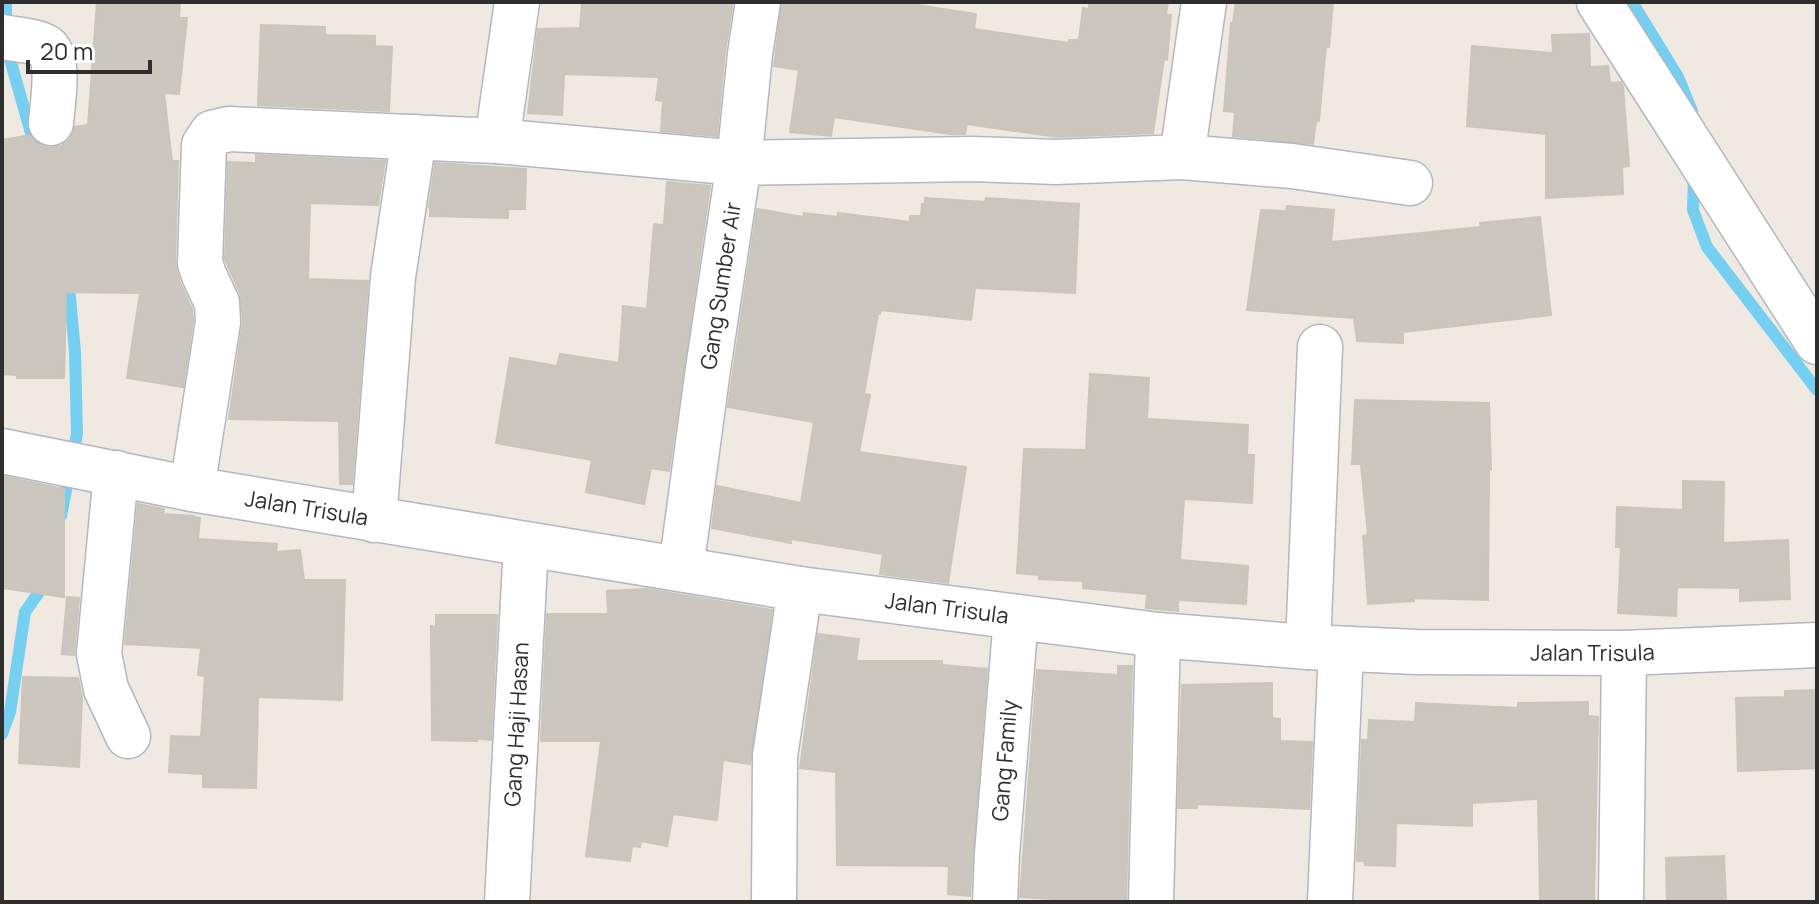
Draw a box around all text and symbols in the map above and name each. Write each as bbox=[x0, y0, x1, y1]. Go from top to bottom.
scale bar bbox=[28, 24, 150, 74]
text: 20 m bbox=[40, 34, 93, 67]
street label: Gang Sumber Air bbox=[693, 200, 748, 371]
street label: Jalan Trisula bbox=[243, 483, 371, 533]
street label: Jalan Trisula bbox=[883, 585, 1010, 631]
street label: Jalan Trisula bbox=[1530, 637, 1655, 668]
street label: Gang Haji Hasan bbox=[497, 641, 536, 807]
street label: Gang Family bbox=[985, 698, 1024, 822]

